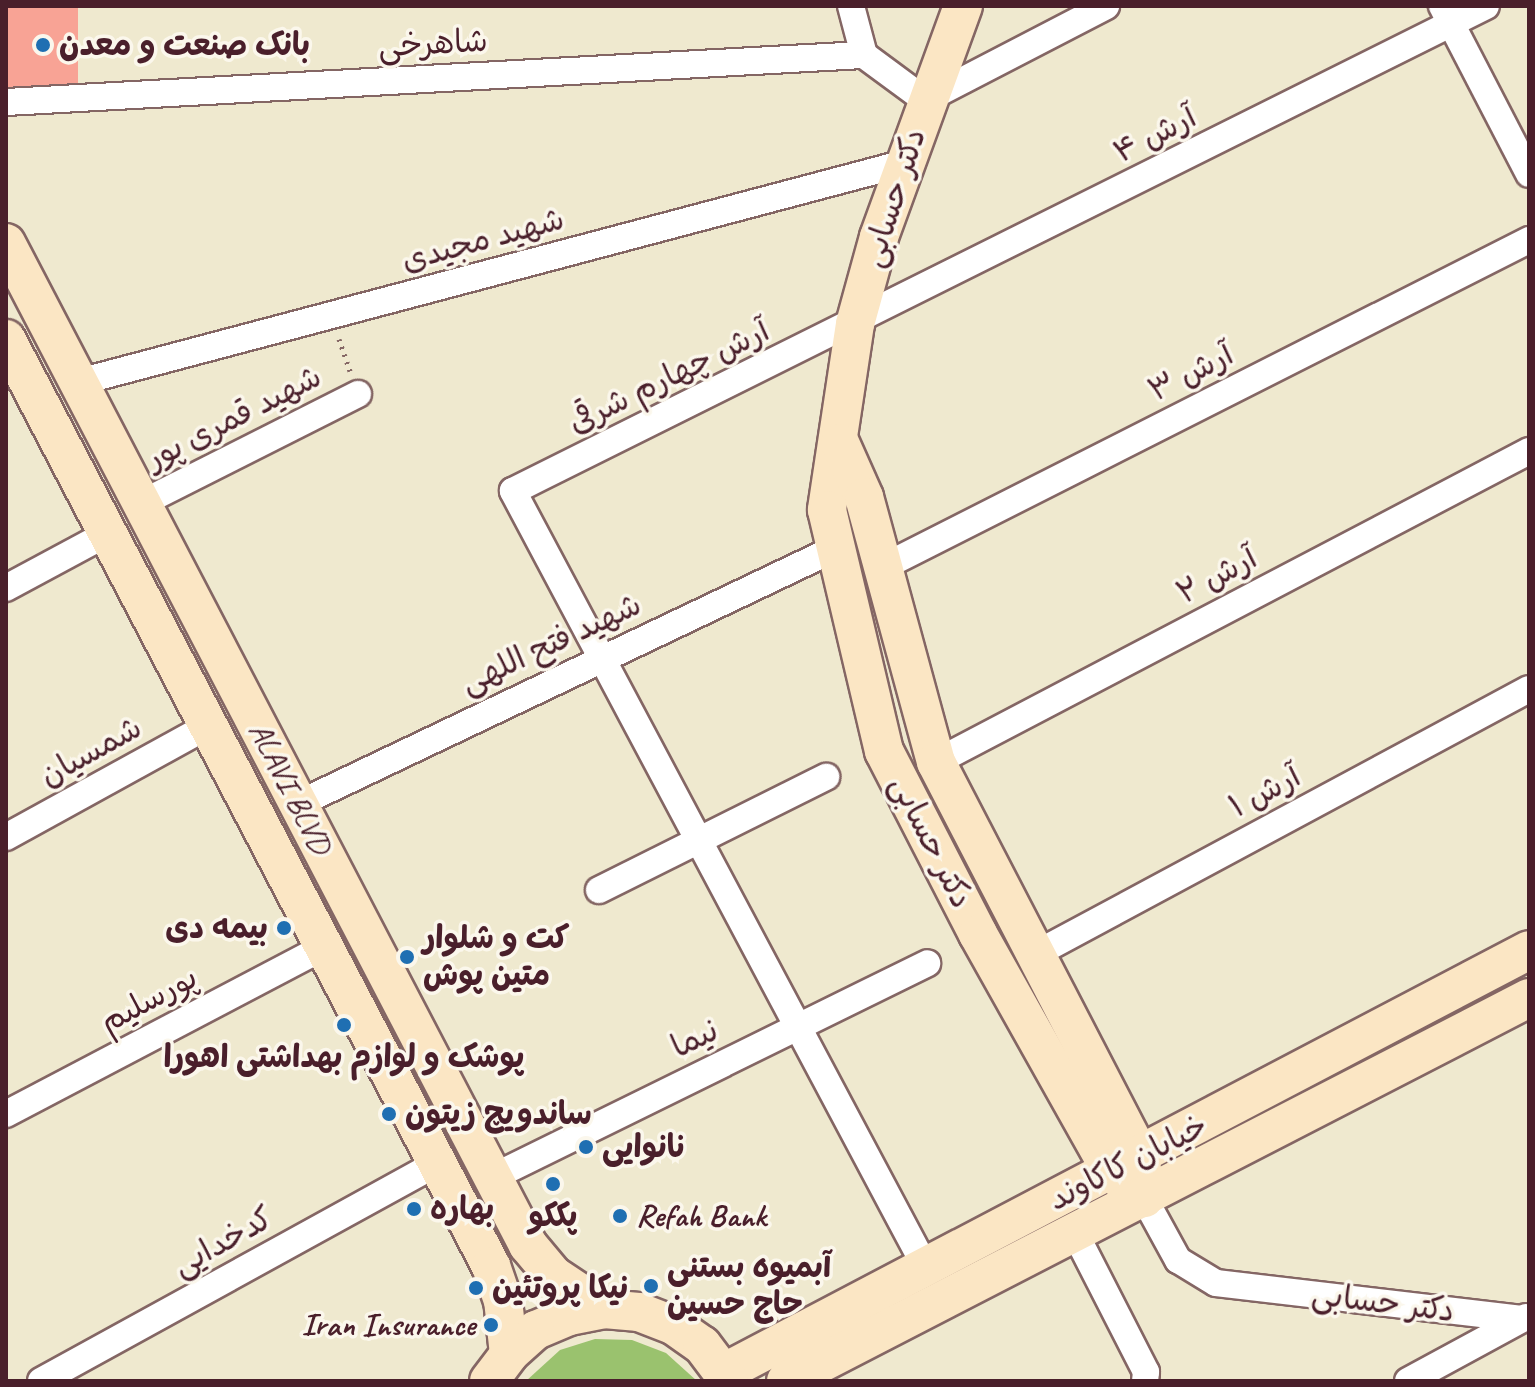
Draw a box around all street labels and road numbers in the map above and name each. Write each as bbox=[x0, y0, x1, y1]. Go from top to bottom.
street label: شاهرخی bbox=[377, 22, 489, 66]
street label: آرش ۴ bbox=[1107, 98, 1203, 172]
street label: دکتر حسابی bbox=[854, 124, 934, 272]
street label: شهید مجیدی bbox=[398, 200, 568, 280]
street label: آرش چهارم شرقی bbox=[562, 312, 776, 442]
street label: آرش ۳ bbox=[1142, 335, 1240, 411]
street label: شهید قمری پور bbox=[140, 357, 328, 479]
street label: آرش ۲ bbox=[1170, 539, 1264, 613]
street label: شهید فتح اللهی bbox=[455, 585, 647, 703]
street label: شمسیان bbox=[33, 708, 149, 796]
street label: ALAVI BLVD bbox=[240, 716, 340, 860]
street label: آرش ۱ bbox=[1223, 757, 1307, 827]
street label: دکتر حسابی bbox=[881, 769, 981, 915]
street label: پورسلیم bbox=[94, 958, 204, 1042]
street label: نیما bbox=[665, 1011, 725, 1067]
street label: خیابان کاکاوند bbox=[1042, 1107, 1214, 1219]
street label: کدخدایی bbox=[166, 1199, 280, 1285]
street label: دکتر حسابی bbox=[1309, 1275, 1457, 1331]

